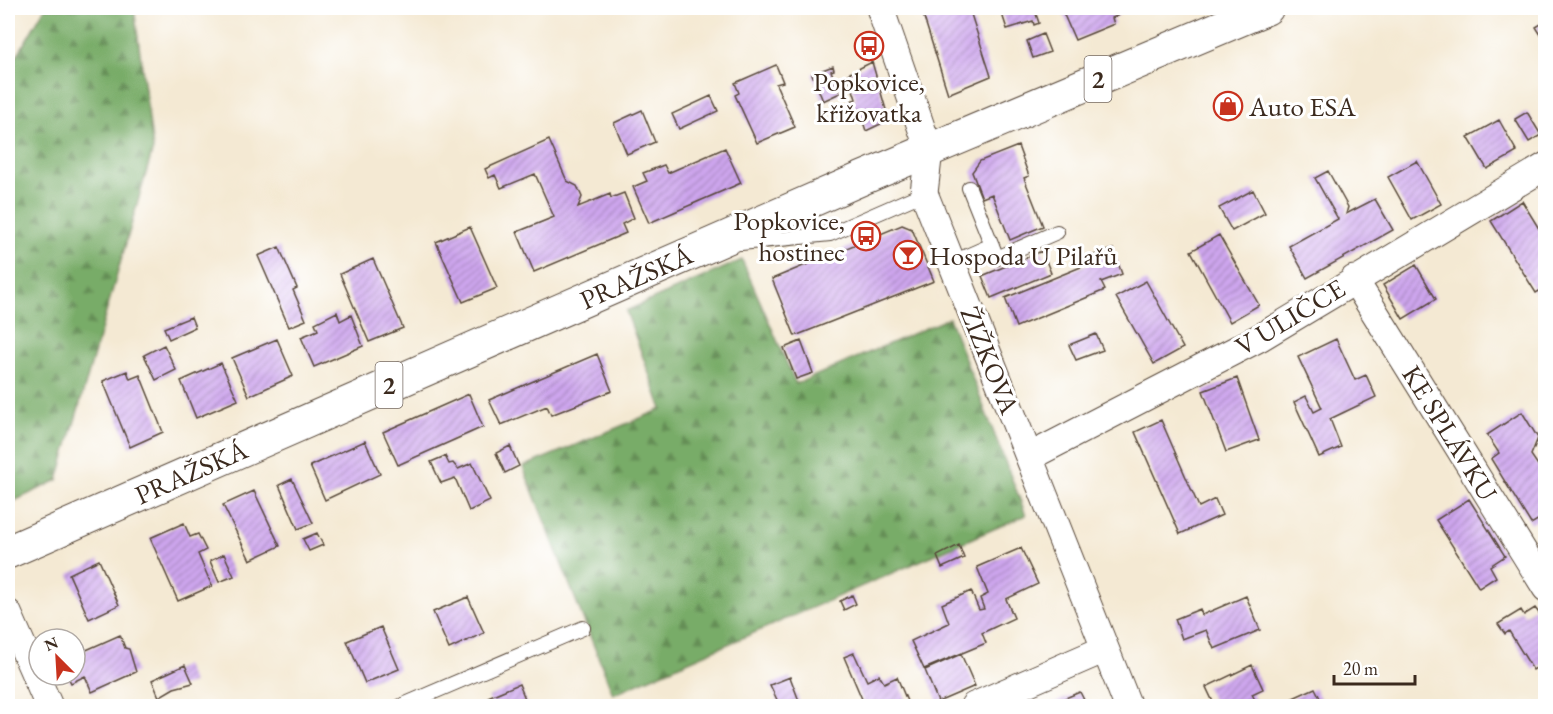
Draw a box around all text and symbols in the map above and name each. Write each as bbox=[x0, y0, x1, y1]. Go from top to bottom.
bus stop icon: Popkovice, křižovatka bbox=[853, 30, 885, 62]
road number: 2 bbox=[1084, 56, 1112, 102]
place label: Popkovice, křižovatka bbox=[813, 64, 925, 130]
place label: Auto ESA bbox=[1248, 89, 1356, 124]
shop icon: Auto ESA bbox=[1212, 90, 1244, 122]
place label: Popkovice, hostinec bbox=[733, 203, 845, 269]
bus stop icon: Popkovice, hostinec bbox=[850, 220, 882, 252]
street label: PRAŽSKÁ bbox=[574, 237, 698, 317]
place label: Hospoda U Pilařů bbox=[929, 238, 1118, 273]
bar icon: Hospoda U Pilařů bbox=[892, 239, 924, 271]
street label: V ULIČCE bbox=[1229, 271, 1351, 363]
street label: ŽIŽKOVA bbox=[953, 301, 1028, 419]
street label: KE SPLÁVKU bbox=[1394, 359, 1506, 507]
road number: 2 bbox=[376, 362, 402, 408]
street label: PRAŽSKÁ bbox=[129, 432, 253, 512]
north arrow bbox=[27, 627, 87, 687]
text: N bbox=[41, 632, 61, 656]
scale bar bbox=[1334, 648, 1415, 686]
text: 20 m bbox=[1343, 657, 1378, 680]

